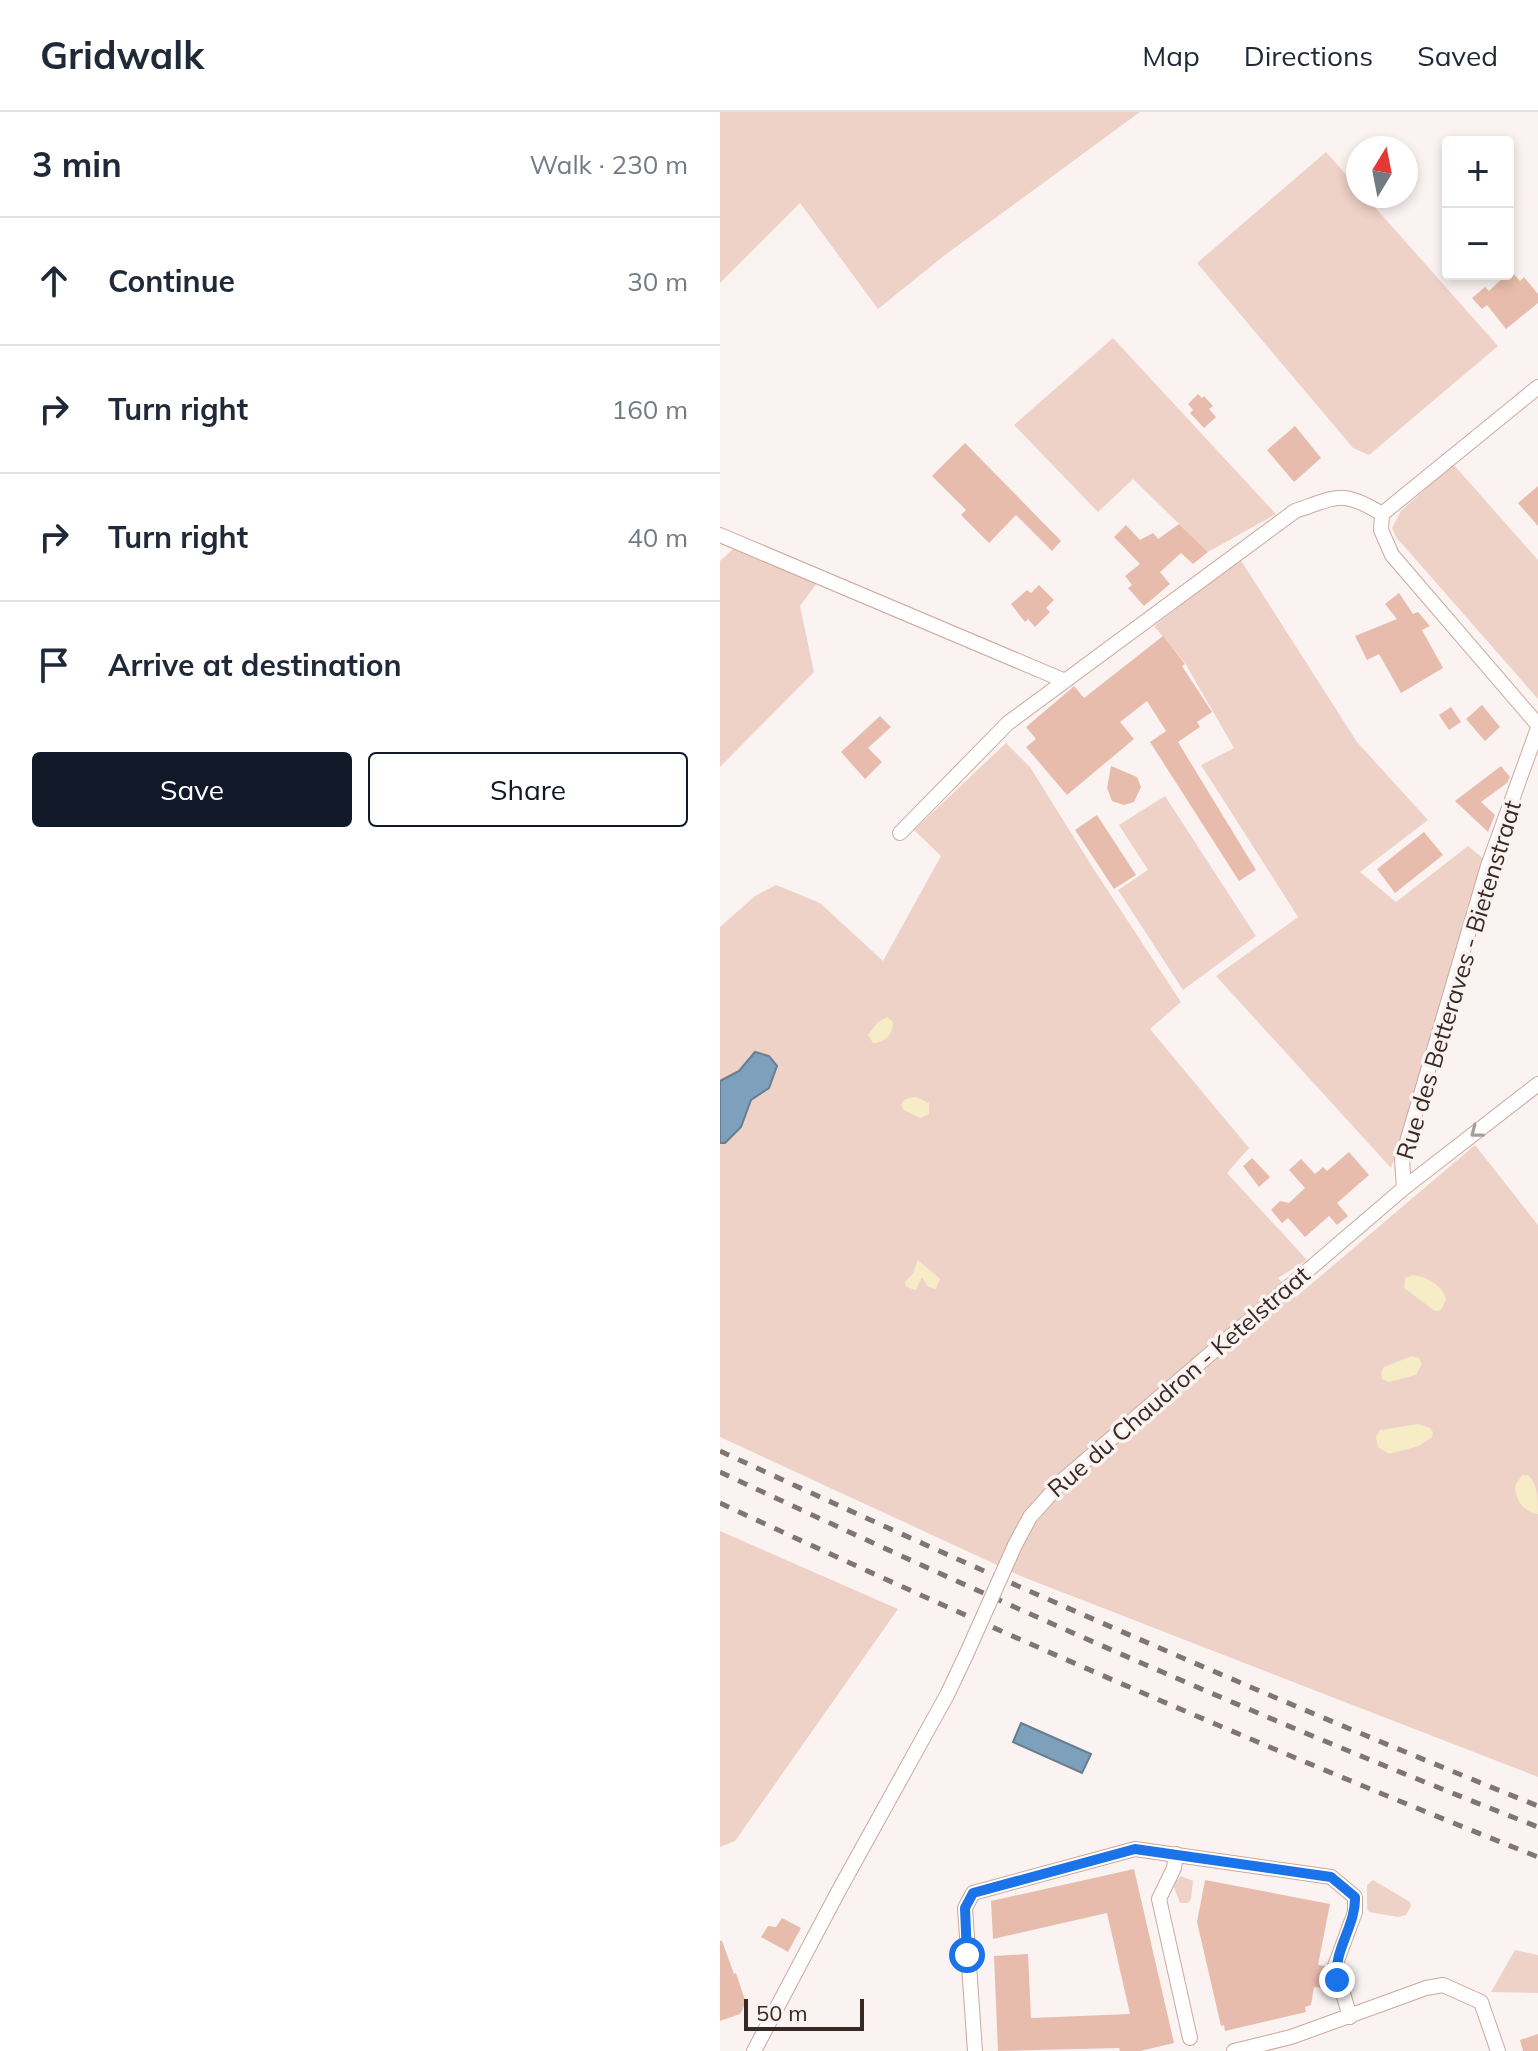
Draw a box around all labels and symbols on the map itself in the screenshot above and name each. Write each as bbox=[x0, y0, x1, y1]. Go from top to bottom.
north arrow bbox=[1346, 136, 1418, 208]
street label: Rue des Betteraves - Bietenstraat bbox=[1389, 797, 1527, 1163]
one-way arrow bbox=[1471, 1122, 1485, 1137]
street label: Rue du Chaudron - Ketelstraat bbox=[1041, 1259, 1316, 1503]
route start bbox=[949, 1937, 985, 1973]
route end bbox=[1319, 1962, 1355, 1998]
scale bar bbox=[744, 1995, 864, 2031]

